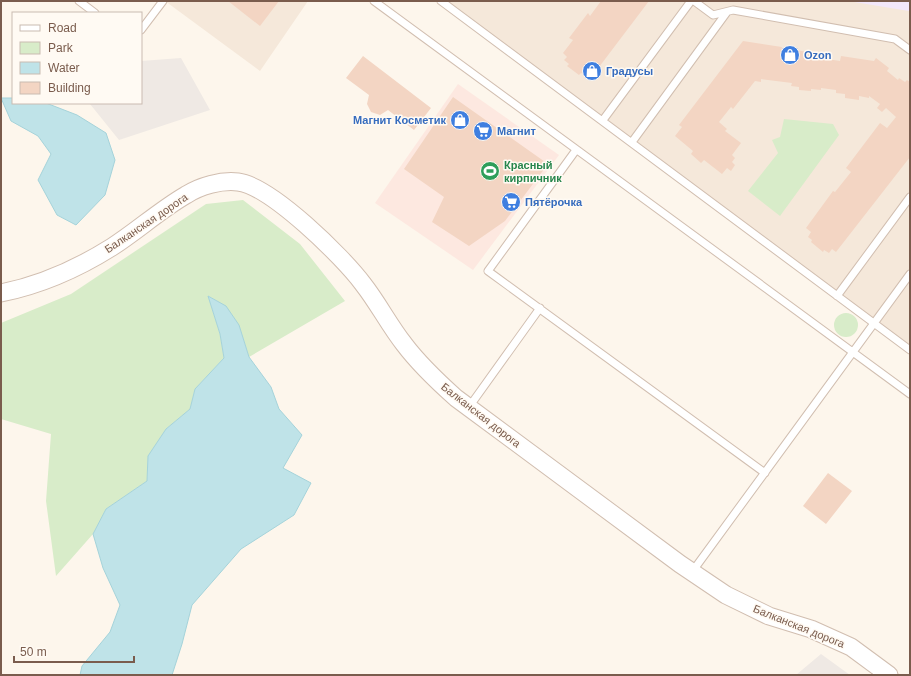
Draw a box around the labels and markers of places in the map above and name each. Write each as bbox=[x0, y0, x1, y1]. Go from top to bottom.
shop icon: Ozon bbox=[779, 44, 801, 66]
place label: Ozon bbox=[804, 49, 832, 61]
shop icon: Градусы bbox=[581, 60, 603, 82]
place label: Градусы bbox=[606, 65, 653, 77]
shop icon: Магнит Косметик bbox=[449, 109, 471, 131]
place label: Магнит Косметик bbox=[353, 114, 446, 126]
supermarket icon: Магнит bbox=[472, 120, 494, 142]
place label: Магнит bbox=[497, 125, 536, 137]
place label: Красный кирпичник bbox=[504, 159, 562, 184]
sports icon: Красный кирпичник bbox=[479, 160, 501, 182]
supermarket icon: Пятёрочка bbox=[500, 191, 522, 213]
place label: Пятёрочка bbox=[525, 196, 583, 208]

